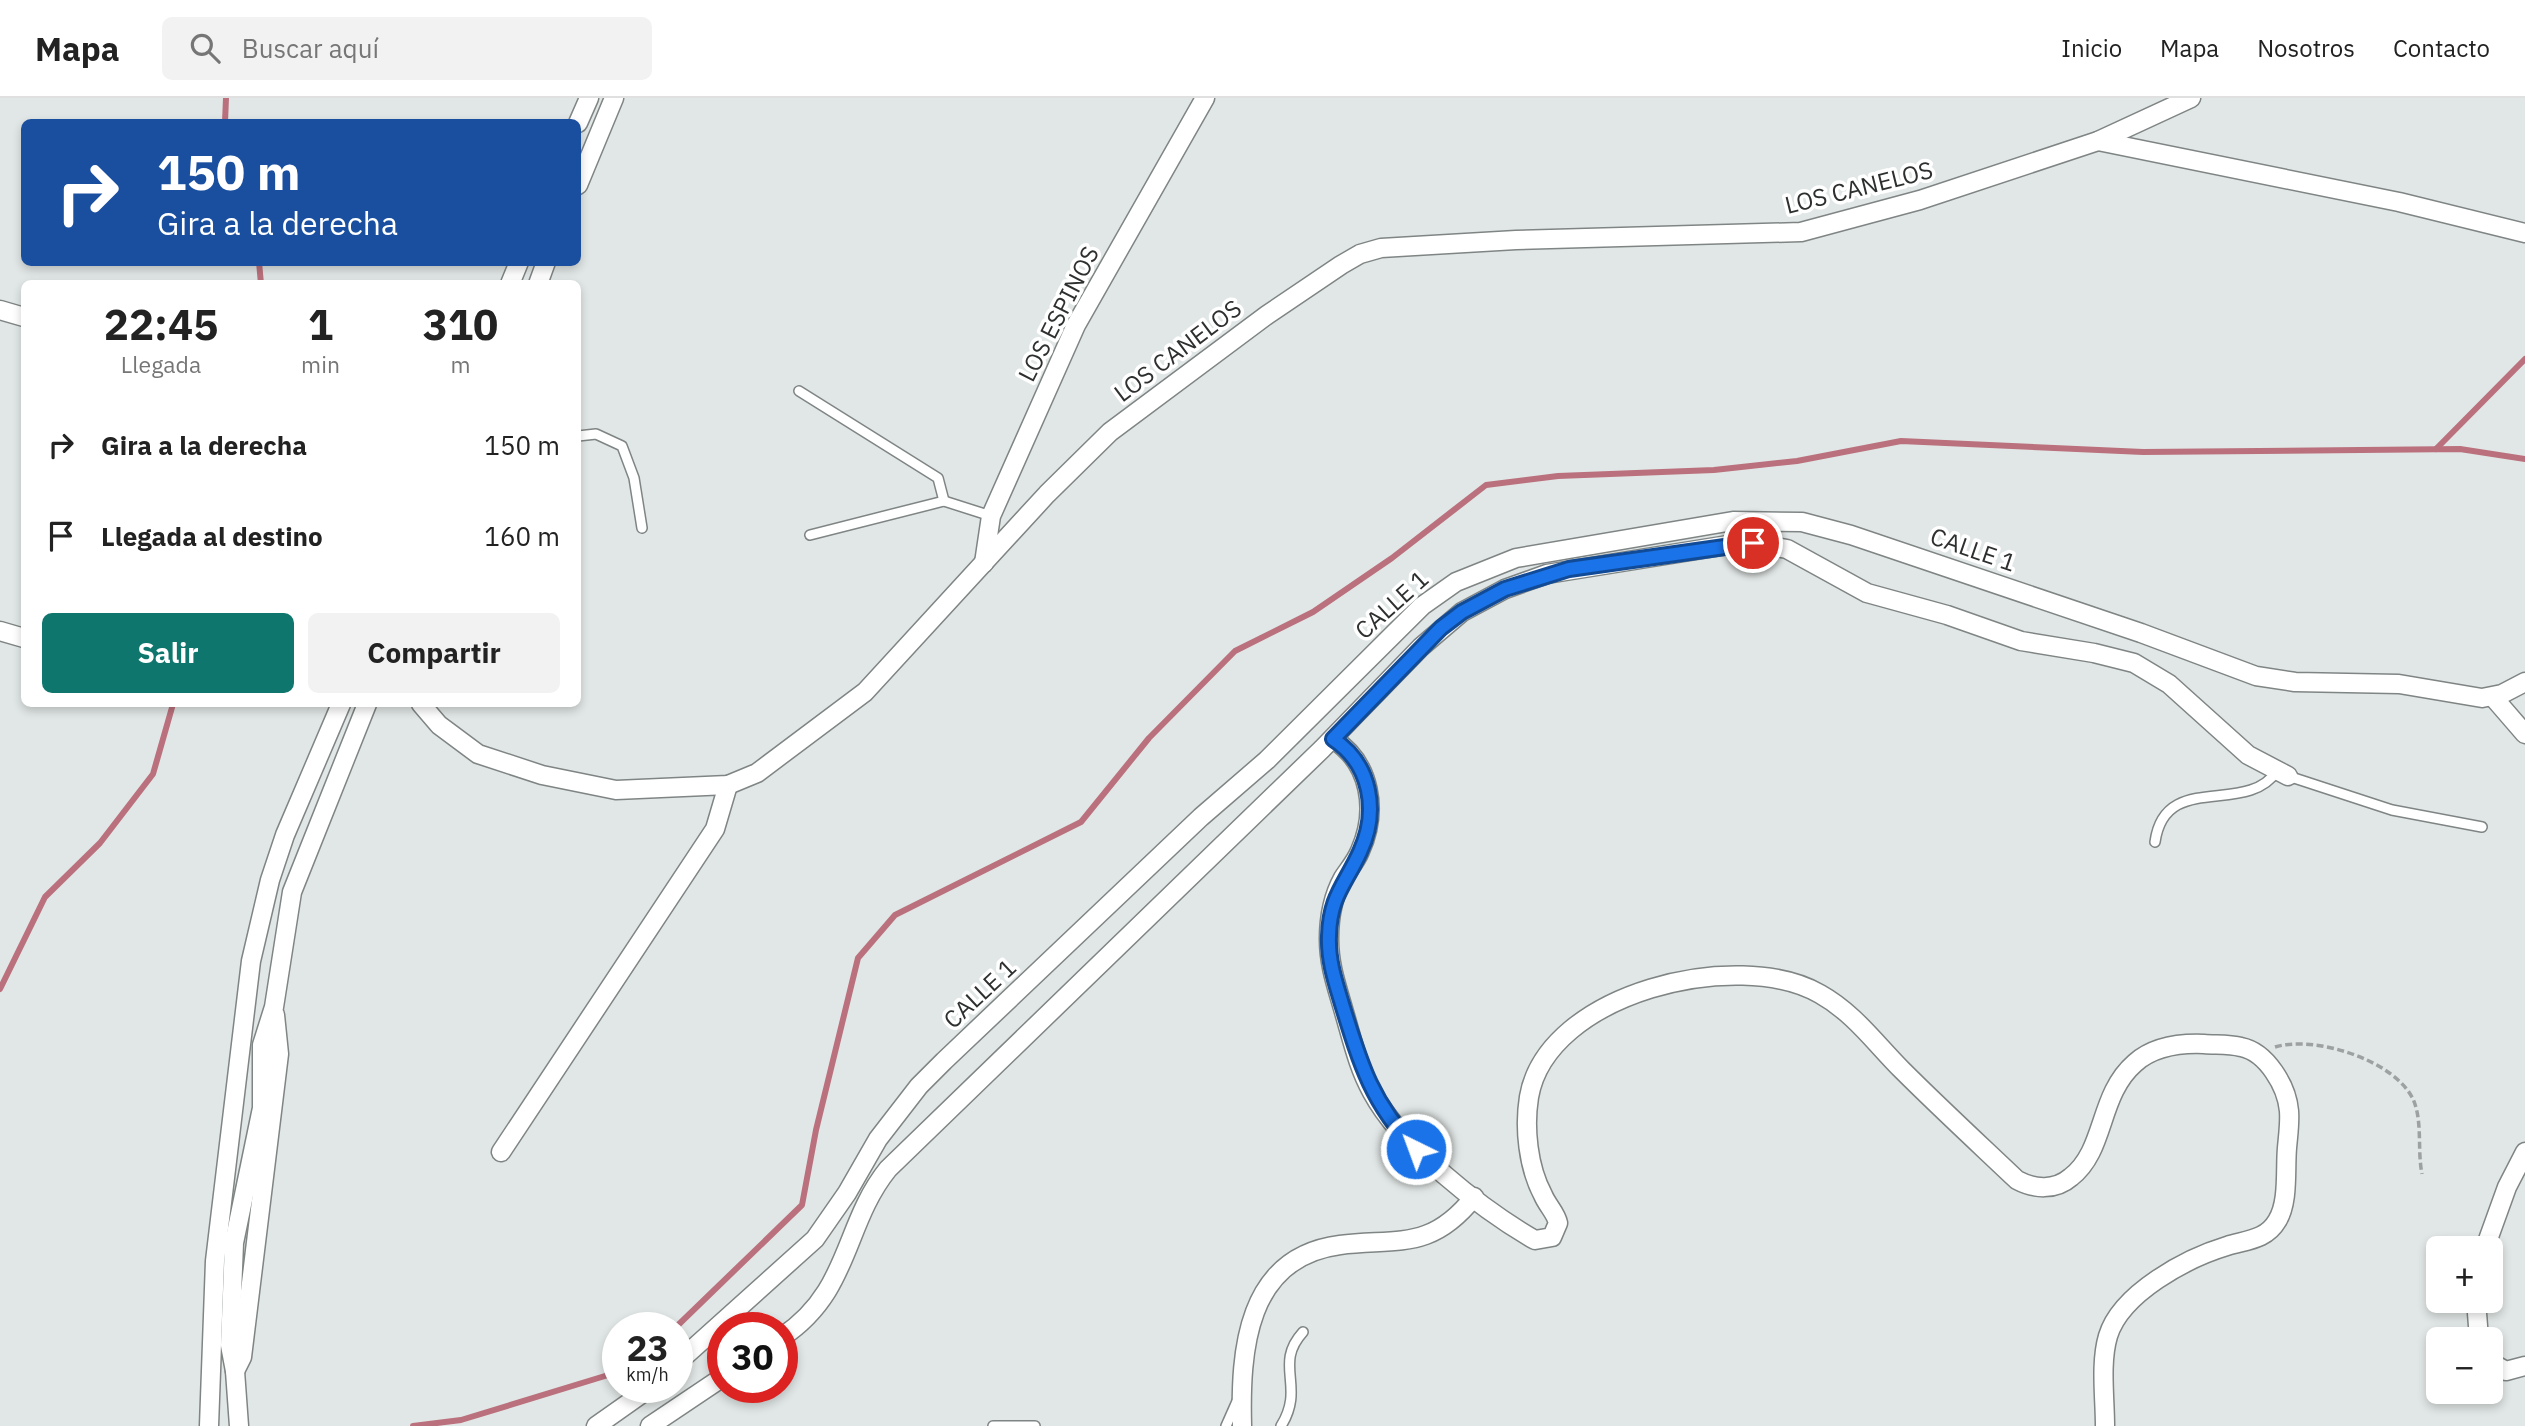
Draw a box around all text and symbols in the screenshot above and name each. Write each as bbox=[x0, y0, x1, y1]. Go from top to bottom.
search box bbox=[162, 17, 652, 80]
text: Mapa bbox=[35, 27, 120, 70]
icon: search bbox=[186, 29, 224, 67]
text: Buscar aquí bbox=[242, 31, 379, 65]
text: Inicio bbox=[2061, 32, 2122, 64]
text: Mapa bbox=[2160, 32, 2219, 64]
text: Nosotros bbox=[2257, 32, 2355, 64]
text: Contacto bbox=[2393, 32, 2490, 64]
text: 150 m bbox=[157, 140, 301, 203]
icon: right bbox=[42, 147, 133, 238]
street label: LOS CANELOS bbox=[1781, 153, 1936, 221]
text: Gira a la derecha bbox=[157, 202, 398, 244]
street label: LOS ESPINOS bbox=[1010, 240, 1106, 387]
street label: LOS CANELOS bbox=[1107, 292, 1247, 409]
text: 22:45 bbox=[104, 297, 218, 352]
text: 1 bbox=[308, 297, 333, 352]
text: 310 bbox=[423, 297, 498, 352]
text: Llegada bbox=[121, 349, 201, 379]
text: min bbox=[301, 349, 340, 379]
text: m bbox=[450, 349, 471, 379]
icon: right bbox=[42, 426, 80, 464]
text: Gira a la derecha bbox=[101, 428, 307, 462]
text: 150 m bbox=[484, 428, 560, 462]
pin bbox=[1723, 513, 1783, 573]
icon: arrive bbox=[42, 517, 80, 555]
text: Llegada al destino bbox=[101, 519, 323, 553]
text: 160 m bbox=[484, 519, 560, 553]
street label: CALLE 1 bbox=[1926, 520, 2020, 579]
icon: arrive bbox=[1734, 524, 1772, 562]
street label: CALLE 1 bbox=[1348, 563, 1435, 646]
button: Salir bbox=[42, 613, 294, 693]
button: Compartir bbox=[308, 613, 560, 693]
street label: CALLE 1 bbox=[936, 951, 1023, 1035]
position arrow bbox=[1379, 1112, 1453, 1186]
map controls bbox=[2426, 1236, 2503, 1404]
button: + bbox=[2426, 1236, 2503, 1313]
speed limit sign: 30 bbox=[707, 1312, 798, 1403]
text: 23 bbox=[626, 1325, 669, 1371]
button: − bbox=[2426, 1327, 2503, 1404]
text: km/h bbox=[626, 1363, 669, 1386]

